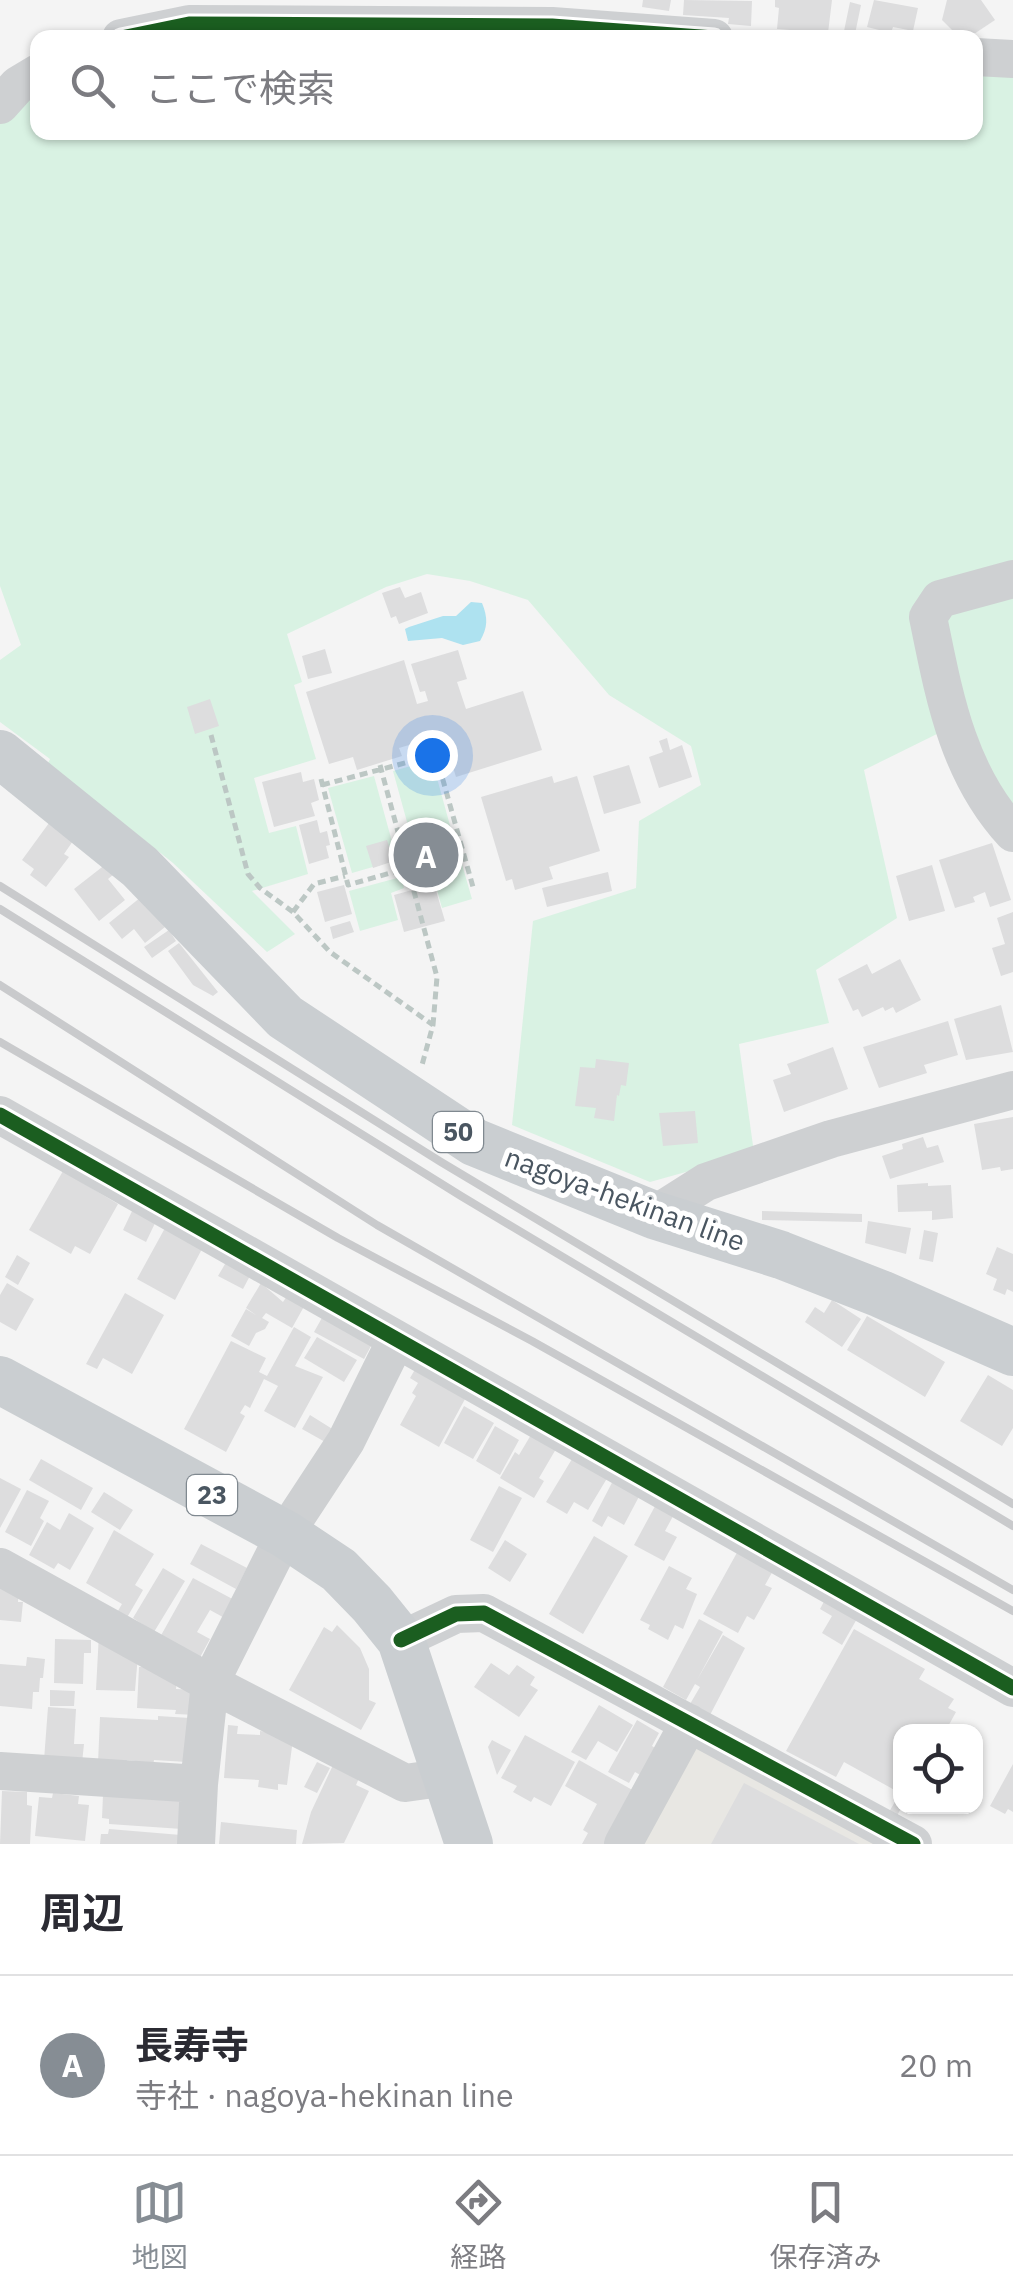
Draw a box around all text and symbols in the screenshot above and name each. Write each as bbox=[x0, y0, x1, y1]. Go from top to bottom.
search box bbox=[30, 30, 983, 140]
icon: search bbox=[65, 58, 120, 113]
text: ここで検索 bbox=[145, 63, 335, 112]
your location bbox=[407, 730, 458, 781]
pin: A bbox=[394, 818, 458, 892]
road number: 50 bbox=[433, 1112, 483, 1152]
street label: nagoya-hekinan line bbox=[500, 1138, 750, 1259]
road number: 23 bbox=[187, 1475, 237, 1515]
map controls bbox=[893, 1724, 983, 1814]
button: locate bbox=[893, 1724, 983, 1814]
text: 周辺 bbox=[40, 1885, 124, 1940]
text: 長寿寺 bbox=[135, 2020, 249, 2069]
text: A bbox=[62, 2044, 83, 2086]
text: 20 m bbox=[899, 2044, 973, 2086]
text: 寺社 · nagoya-hekinan line bbox=[135, 2074, 514, 2116]
tab: 地図 bbox=[131, 2175, 188, 2275]
tab: 経路 bbox=[450, 2175, 507, 2275]
tab: 保存済み bbox=[769, 2175, 882, 2275]

